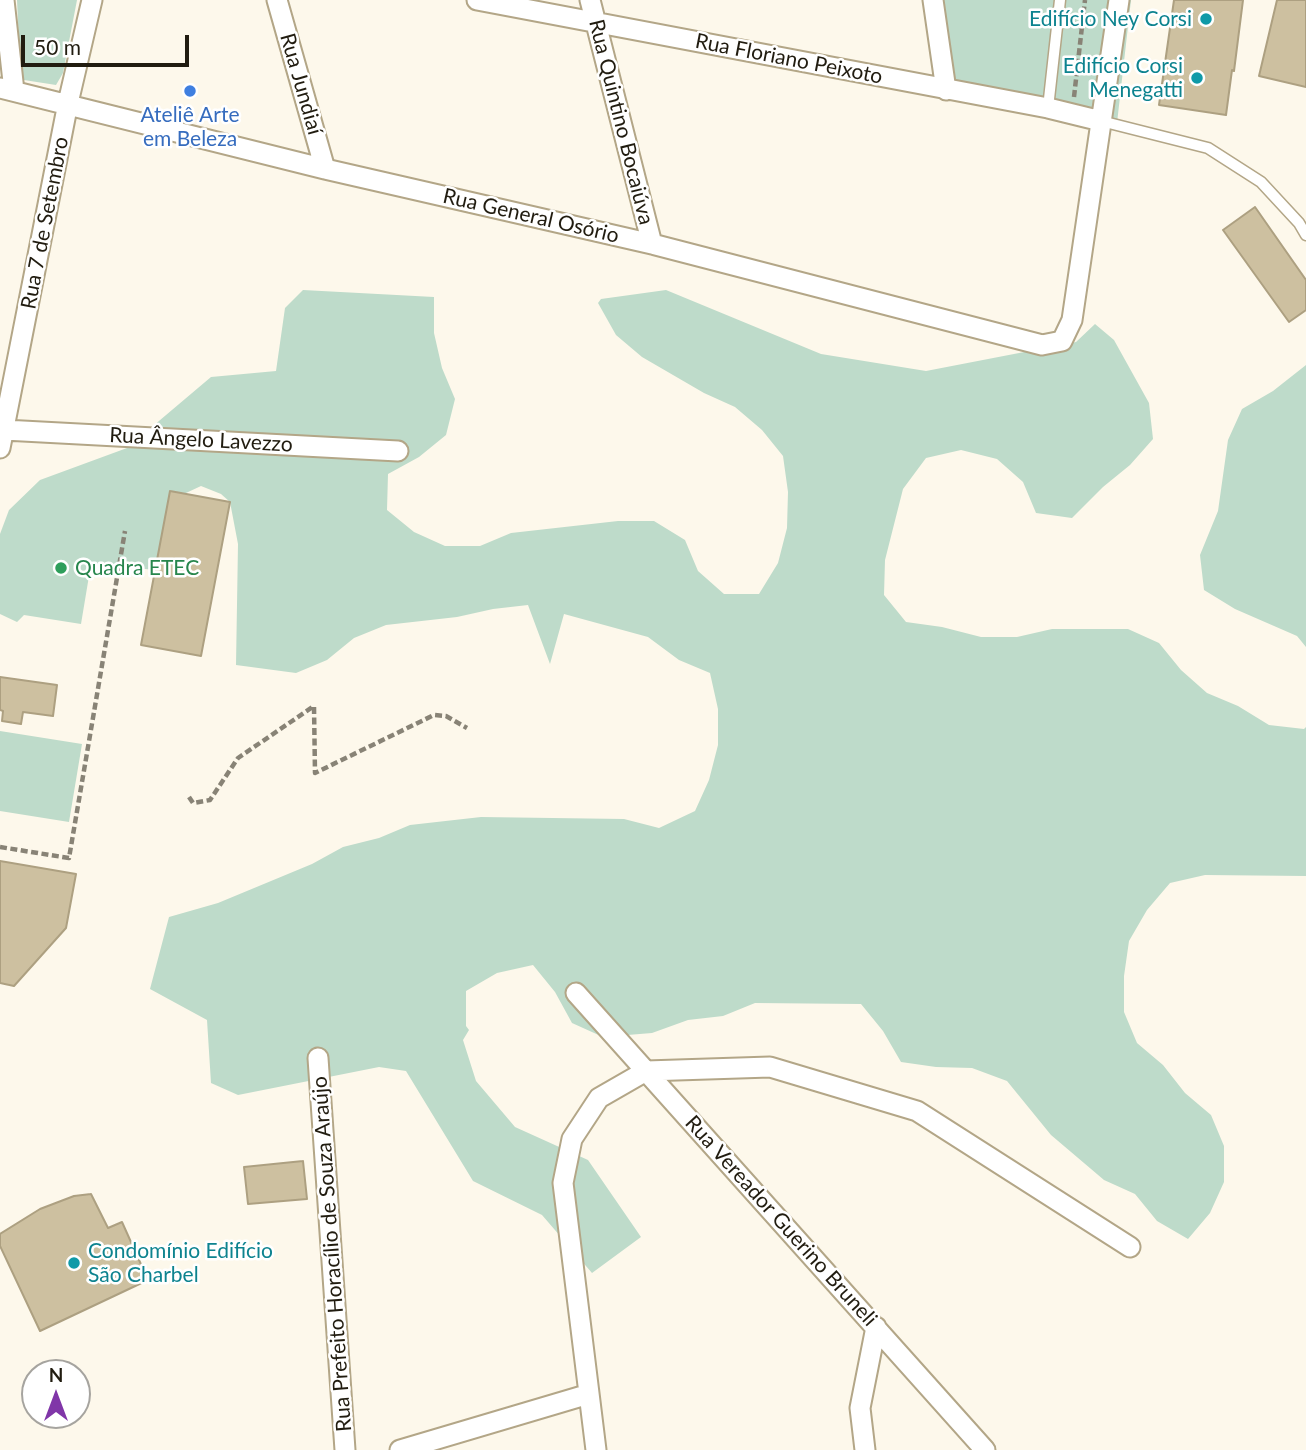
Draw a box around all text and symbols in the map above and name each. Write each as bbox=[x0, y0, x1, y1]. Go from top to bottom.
place label: Edifício Ney Corsi bbox=[1029, 6, 1192, 32]
marker: Edifício Ney Corsi bbox=[1198, 11, 1214, 27]
street label: Rua Quintino Bocaiúva bbox=[583, 17, 659, 227]
scale bar bbox=[24, 21, 192, 65]
street label: Rua Floriano Peixoto bbox=[693, 28, 885, 90]
street label: Rua Jundiaí bbox=[274, 30, 328, 138]
text: 50 m bbox=[34, 34, 81, 59]
place label: Edifício Corsi Menegatti bbox=[1063, 53, 1183, 103]
marker: Edifício Corsi Menegatti bbox=[1189, 70, 1205, 86]
marker: Ateliê Arte em Beleza bbox=[182, 83, 198, 99]
place label: Ateliê Arte em Beleza bbox=[141, 102, 239, 152]
street label: Rua 7 de Setembro bbox=[16, 135, 74, 311]
street label: Rua General Osório bbox=[441, 183, 621, 249]
street label: Rua Ângelo Lavezzo bbox=[109, 423, 293, 457]
place label: Quadra ETEC bbox=[75, 555, 199, 581]
marker: Quadra ETEC bbox=[53, 560, 69, 576]
street label: Rua Prefeito Horacílio de Souza Araújo bbox=[307, 1075, 357, 1433]
street label: Rua Vereador Guerino Bruneli bbox=[680, 1111, 882, 1331]
place label: Condomínio Edifício São Charbel bbox=[88, 1238, 273, 1288]
marker: Condomínio Edifício São Charbel bbox=[66, 1255, 82, 1271]
north arrow bbox=[21, 1359, 91, 1429]
text: N bbox=[49, 1363, 63, 1386]

